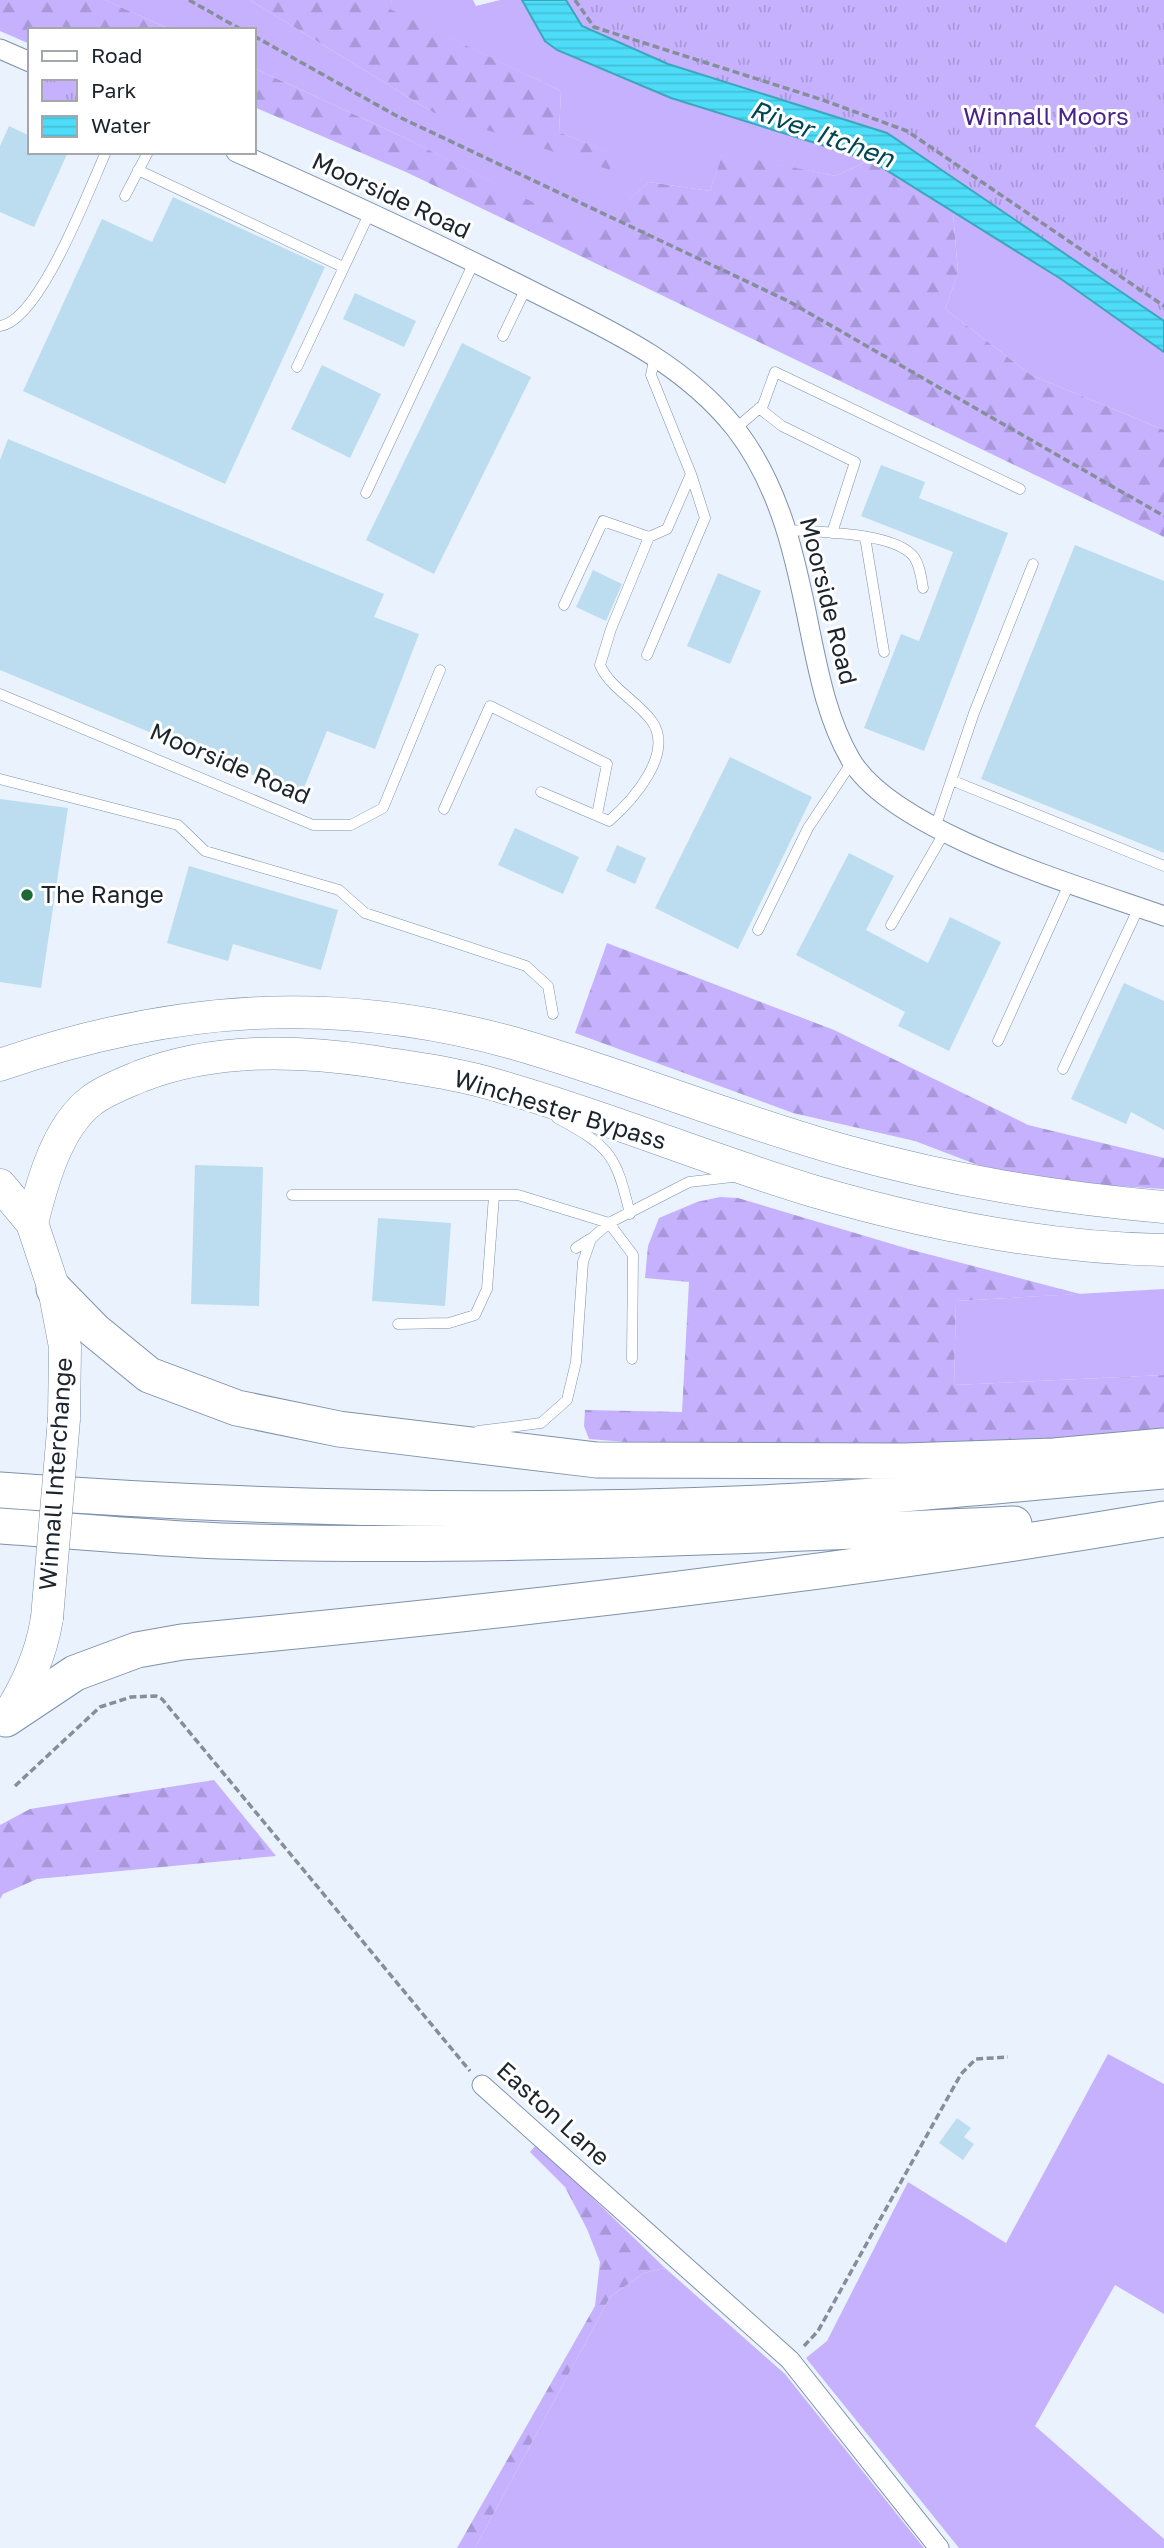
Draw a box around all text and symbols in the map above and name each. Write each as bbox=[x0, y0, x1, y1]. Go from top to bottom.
legend bbox=[28, 28, 256, 154]
text: Road bbox=[91, 42, 142, 68]
text: Park bbox=[91, 77, 137, 103]
water label: River Itchen bbox=[746, 93, 899, 174]
park label: Winnall Moors bbox=[963, 101, 1129, 130]
text: Water bbox=[91, 112, 151, 138]
street label: Moorside Road bbox=[308, 145, 475, 244]
street label: Moorside Road bbox=[795, 514, 864, 687]
street label: Moorside Road bbox=[146, 716, 315, 809]
place label: The Range bbox=[41, 879, 164, 908]
marker: The Range bbox=[19, 887, 35, 903]
street label: Winchester Bypass bbox=[451, 1062, 670, 1155]
street label: Winnall Interchange bbox=[32, 1356, 77, 1591]
street label: Easton Lane bbox=[492, 2055, 616, 2171]

